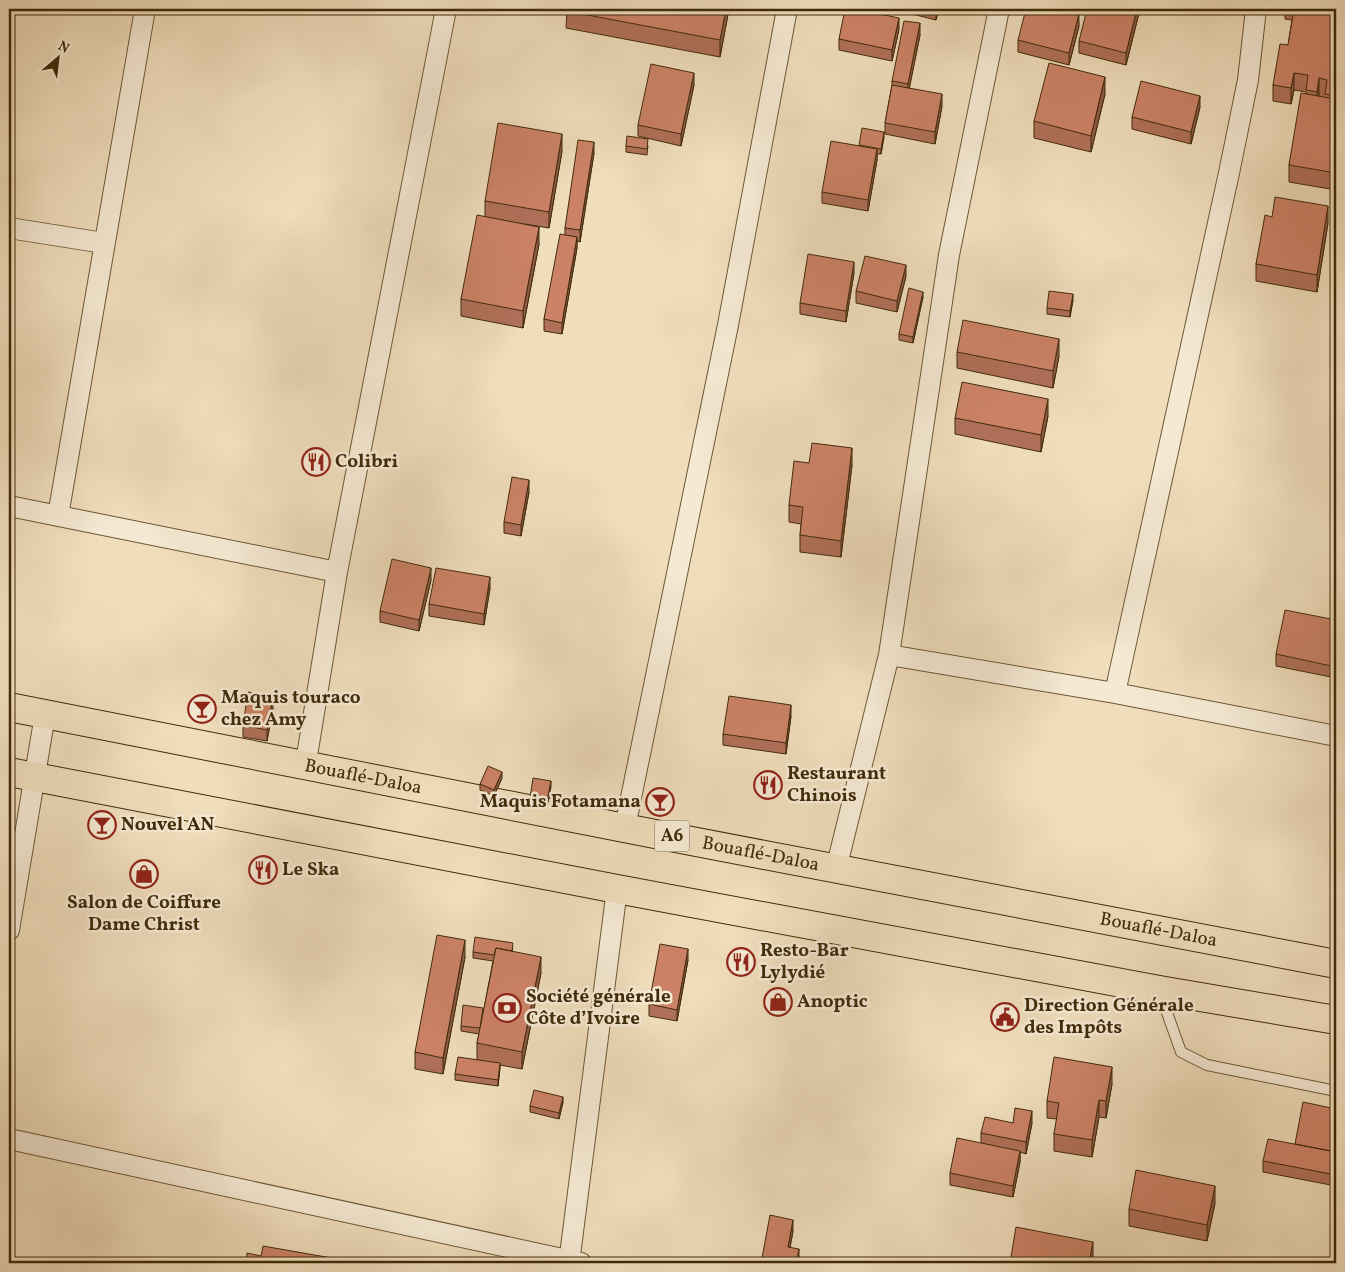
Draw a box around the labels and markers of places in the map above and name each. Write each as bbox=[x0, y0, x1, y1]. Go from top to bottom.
restaurant icon: Colibri bbox=[301, 447, 331, 477]
place label: Colibri bbox=[335, 449, 398, 475]
place label: Maquis touraco chez Amy bbox=[221, 685, 361, 733]
bar icon: Maquis touraco chez Amy bbox=[187, 694, 217, 724]
place label: Restaurant Chinois bbox=[787, 761, 886, 809]
restaurant icon: Restaurant Chinois bbox=[753, 770, 783, 800]
bar icon: Maquis Fotamana bbox=[645, 787, 675, 817]
place label: Maquis Fotamana bbox=[480, 789, 641, 815]
bar icon: Nouvel AN bbox=[87, 810, 117, 840]
place label: Nouvel AN bbox=[121, 812, 214, 838]
restaurant icon: Le Ska bbox=[248, 855, 278, 885]
place label: Le Ska bbox=[282, 857, 339, 883]
shop icon: Salon de Coiffure Dame Christ bbox=[129, 859, 159, 889]
place label: Salon de Coiffure Dame Christ bbox=[67, 890, 221, 938]
place label: Resto-Bar Lylydié bbox=[760, 938, 849, 986]
restaurant icon: Resto-Bar Lylydié bbox=[726, 947, 756, 977]
place label: Société générale Côte d’Ivoire bbox=[526, 984, 671, 1032]
shop icon: Anoptic bbox=[763, 987, 793, 1017]
place label: Anoptic bbox=[797, 989, 868, 1015]
bank icon: Société générale Côte d’Ivoire bbox=[492, 993, 522, 1023]
place label: Direction Générale des Impôts bbox=[1024, 993, 1194, 1041]
public building icon: Direction Générale des Impôts bbox=[990, 1002, 1020, 1032]

